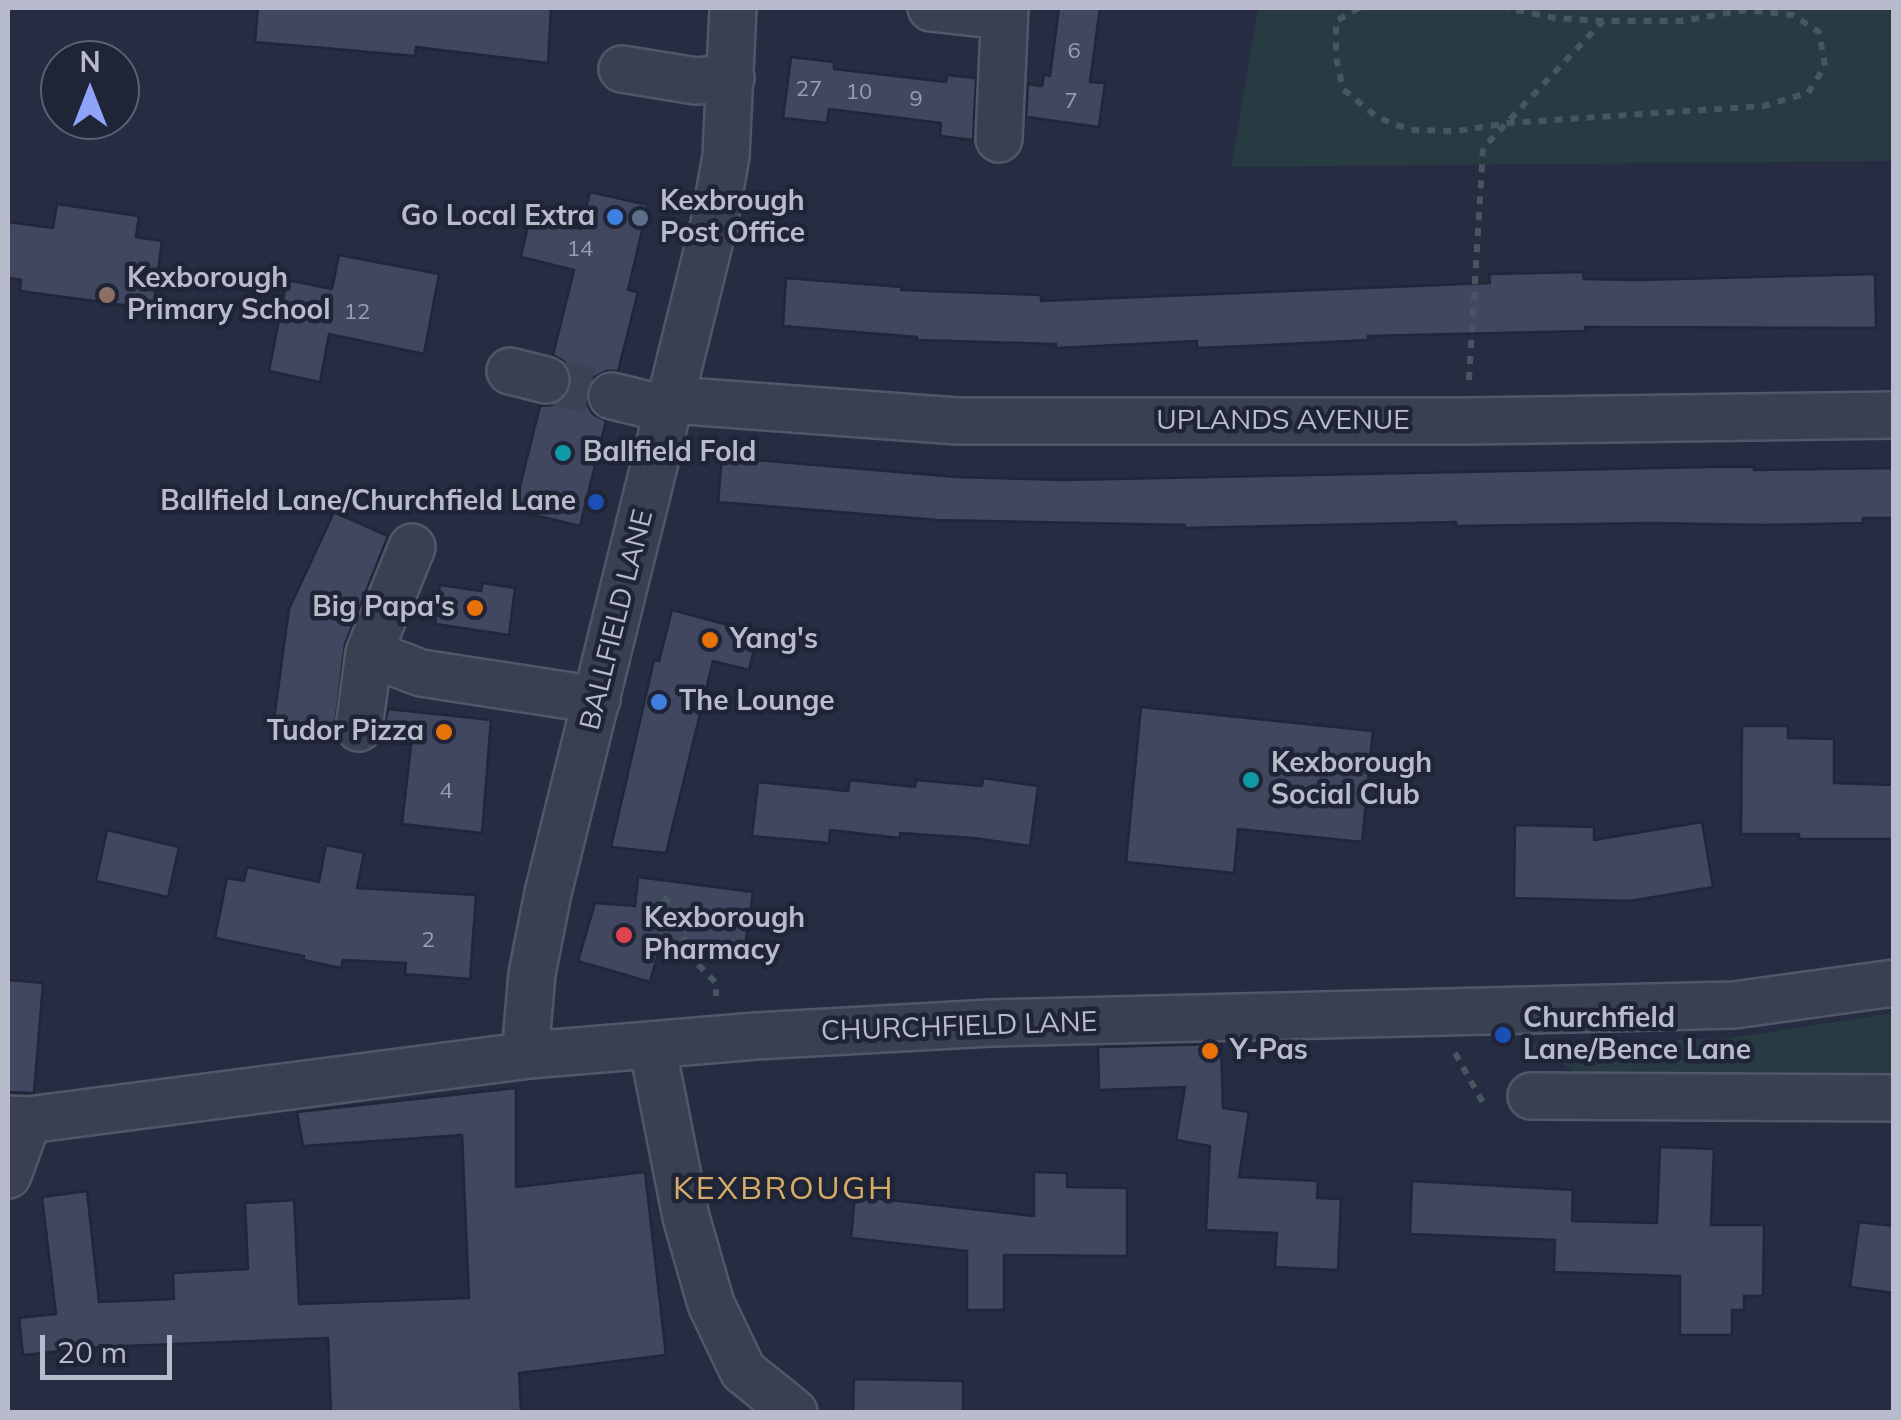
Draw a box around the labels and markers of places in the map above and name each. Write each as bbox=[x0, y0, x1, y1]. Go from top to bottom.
place label: Kexbrough Post Office bbox=[660, 185, 805, 251]
place label: Go Local Extra bbox=[401, 200, 595, 234]
marker: Go Local Extra bbox=[604, 206, 626, 228]
marker: Kexbrough Post Office bbox=[629, 207, 651, 229]
place label: Kexborough Primary School bbox=[127, 262, 330, 328]
marker: Kexborough Primary School bbox=[96, 284, 118, 306]
place label: Ballfield Fold bbox=[583, 436, 756, 470]
marker: Ballfield Fold bbox=[552, 442, 574, 464]
place label: Ballfield Lane/Churchfield Lane bbox=[160, 485, 576, 519]
marker: Ballfield Lane/Churchfield Lane bbox=[585, 491, 607, 513]
place label: Big Papa's bbox=[312, 591, 455, 625]
marker: Big Papa's bbox=[464, 597, 486, 619]
place label: Yang's bbox=[730, 623, 818, 657]
marker: Yang's bbox=[699, 629, 721, 651]
place label: The Lounge bbox=[679, 685, 835, 719]
marker: The Lounge bbox=[648, 691, 670, 713]
place label: Tudor Pizza bbox=[267, 715, 424, 749]
marker: Tudor Pizza bbox=[433, 721, 455, 743]
place label: Kexborough Social Club bbox=[1271, 747, 1432, 813]
marker: Kexborough Social Club bbox=[1240, 769, 1262, 791]
place label: Kexborough Pharmacy bbox=[644, 902, 805, 968]
marker: Kexborough Pharmacy bbox=[613, 924, 635, 946]
place label: Churchfield Lane/Bence Lane bbox=[1523, 1002, 1751, 1068]
marker: Churchfield Lane/Bence Lane bbox=[1492, 1024, 1514, 1046]
place label: Y-Pas bbox=[1230, 1034, 1308, 1068]
marker: Y-Pas bbox=[1199, 1040, 1221, 1062]

